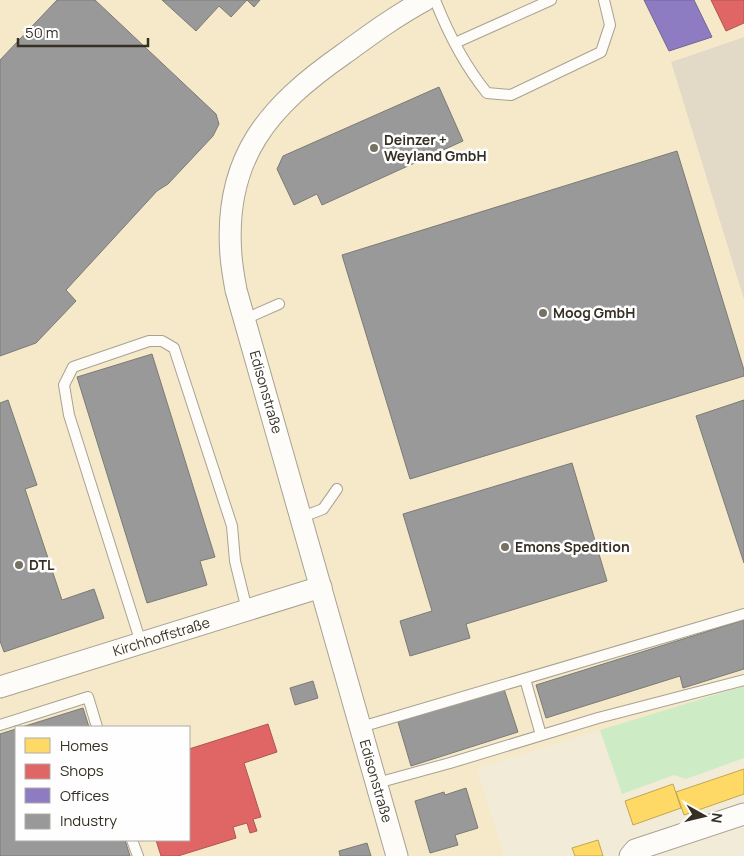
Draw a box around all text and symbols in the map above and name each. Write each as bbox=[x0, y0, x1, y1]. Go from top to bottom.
scale bar bbox=[18, 15, 148, 47]
text: 50 m bbox=[25, 22, 59, 43]
place label: Deinzer + Weyland GmbH bbox=[384, 130, 487, 165]
marker: Deinzer + Weyland GmbH bbox=[368, 142, 380, 154]
place label: Moog GmbH bbox=[553, 303, 635, 322]
marker: Moog GmbH bbox=[537, 307, 549, 319]
street label: Edisonstraße bbox=[246, 348, 287, 436]
place label: Emons Spedition bbox=[515, 537, 630, 556]
marker: Emons Spedition bbox=[499, 541, 511, 553]
place label: DTL bbox=[29, 555, 55, 574]
marker: DTL bbox=[13, 559, 25, 571]
street label: Kirchhoffstraße bbox=[110, 612, 212, 660]
legend bbox=[15, 726, 190, 841]
text: Homes bbox=[60, 735, 109, 756]
street label: Edisonstraße bbox=[356, 737, 397, 825]
text: Shops bbox=[60, 760, 104, 781]
text: Offices bbox=[60, 785, 109, 806]
north arrow bbox=[679, 791, 729, 841]
text: Industry bbox=[60, 810, 117, 831]
text: N bbox=[707, 812, 727, 824]

